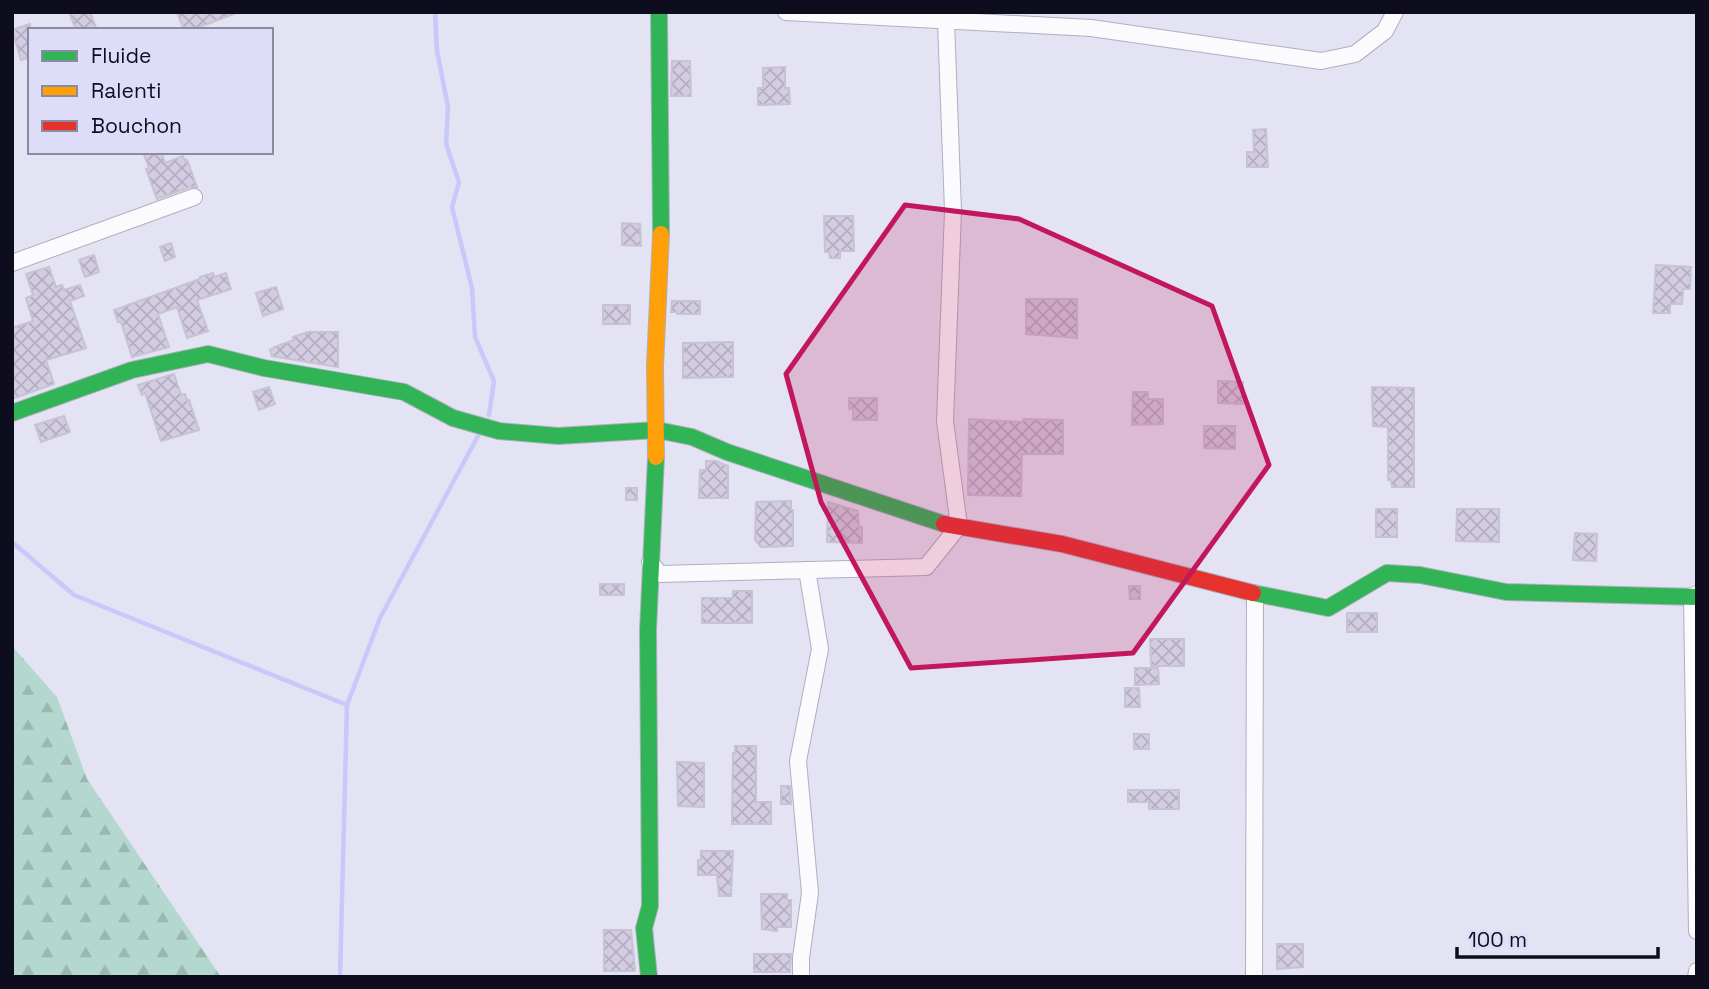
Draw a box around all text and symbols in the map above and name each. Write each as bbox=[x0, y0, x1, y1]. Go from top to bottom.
legend bbox=[28, 28, 273, 154]
text: Fluide bbox=[91, 42, 151, 69]
text: Ralenti bbox=[91, 77, 161, 104]
text: Bouchon bbox=[91, 112, 182, 139]
scale bar bbox=[1457, 916, 1658, 960]
text: 100 m bbox=[1468, 926, 1527, 953]

